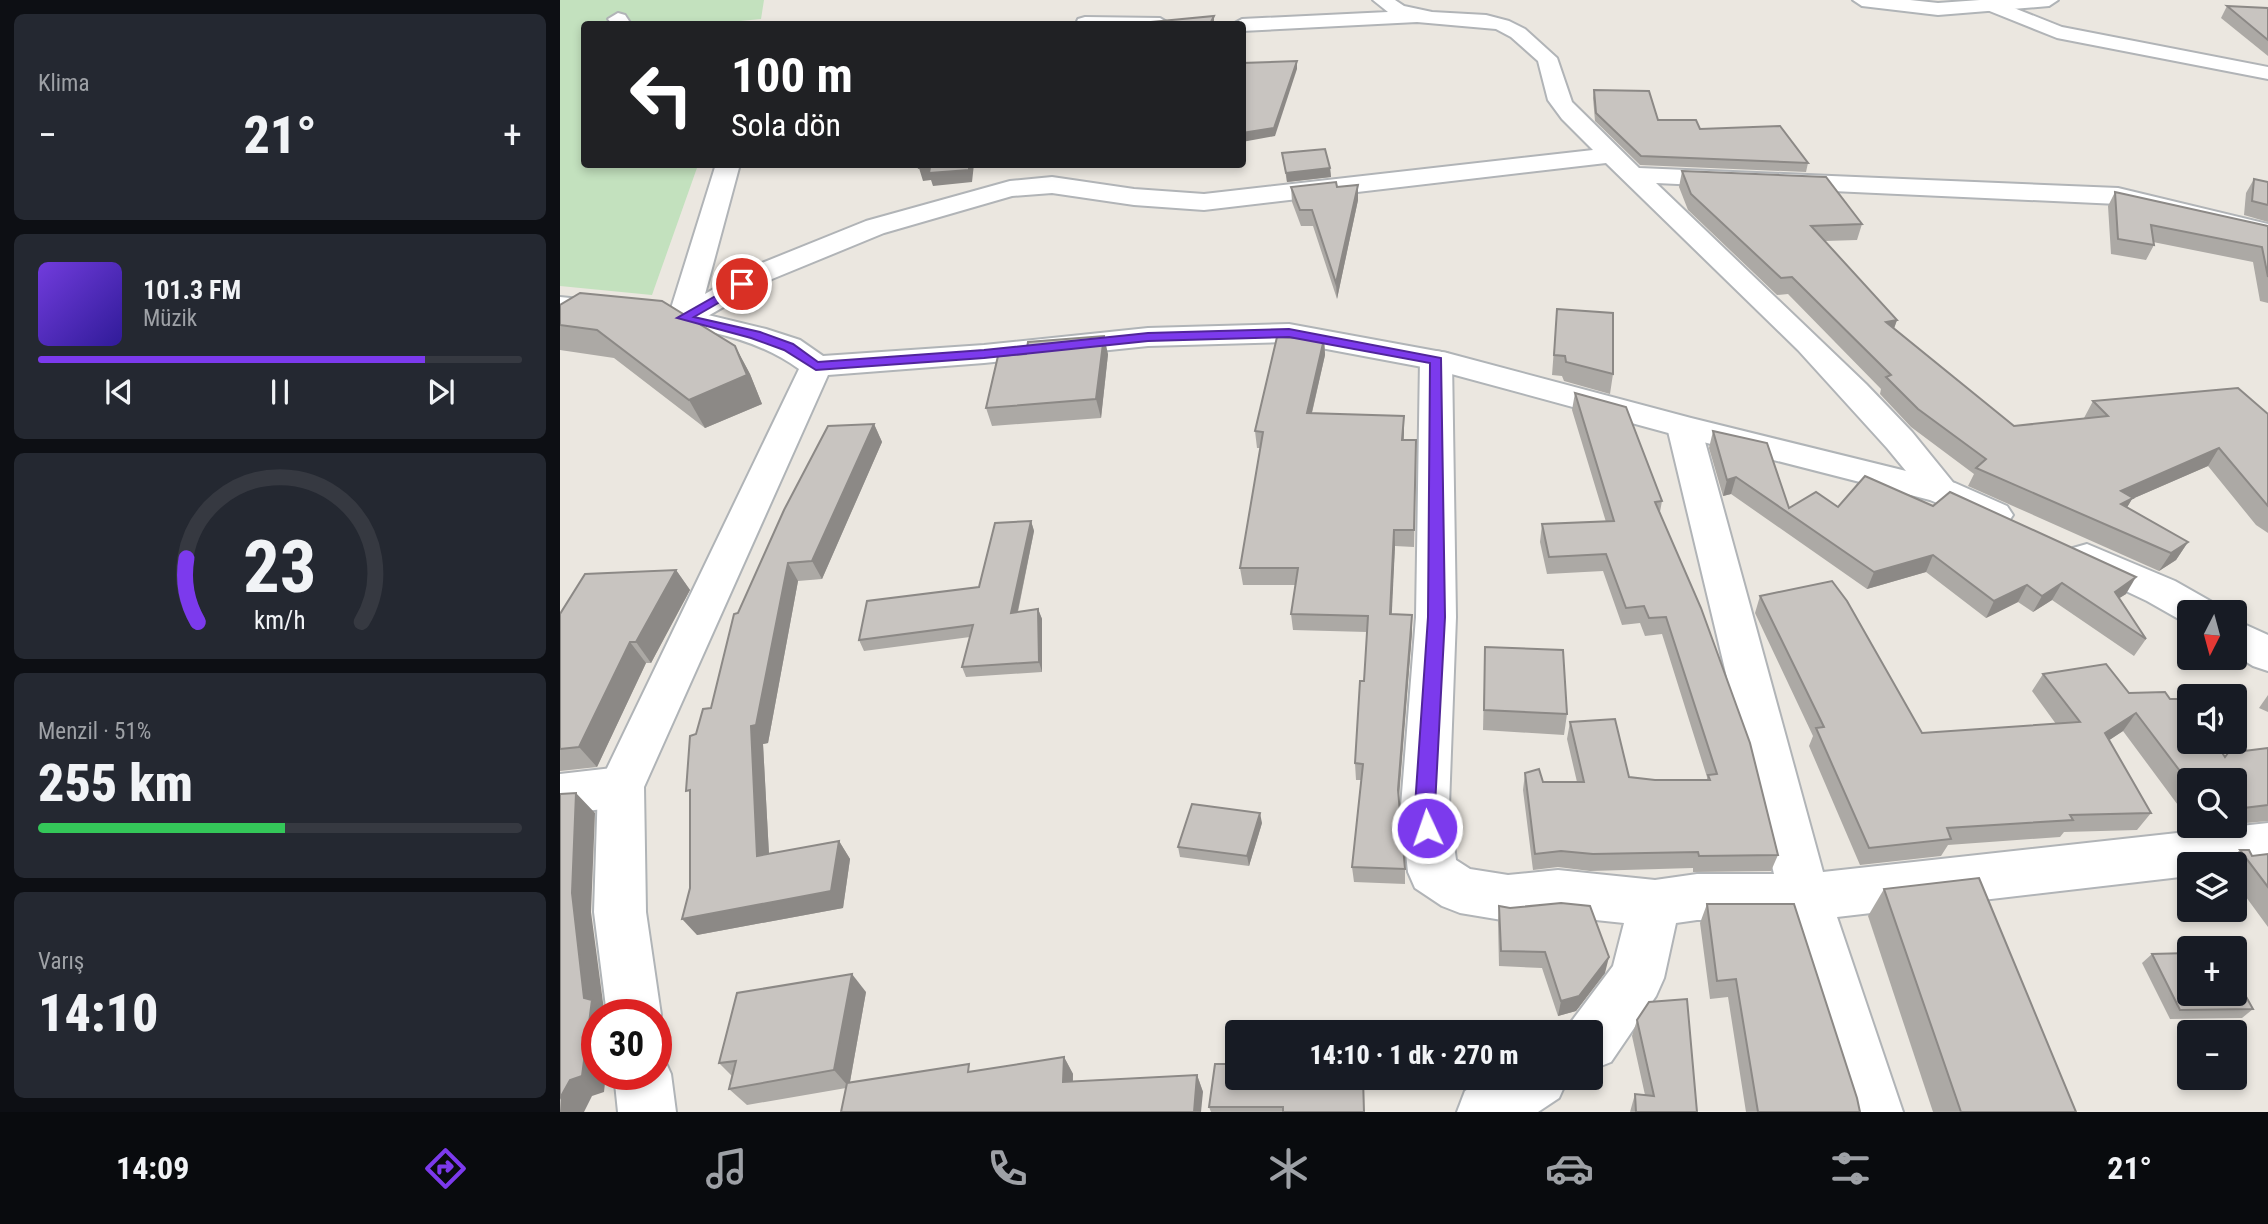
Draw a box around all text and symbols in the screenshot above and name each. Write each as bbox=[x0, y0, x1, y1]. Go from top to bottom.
text: 100 m bbox=[731, 47, 853, 104]
icon: left bbox=[616, 49, 707, 140]
text: Klima bbox=[38, 70, 89, 97]
text: 21° bbox=[243, 105, 317, 166]
text: Sola dön bbox=[731, 106, 841, 144]
text: − bbox=[38, 113, 57, 157]
text: + bbox=[503, 113, 522, 157]
pin bbox=[712, 254, 772, 314]
icon: arrive bbox=[723, 265, 761, 303]
text: 101.3 FM bbox=[143, 275, 241, 305]
text: Müzik bbox=[143, 305, 197, 332]
icon: previous bbox=[100, 373, 138, 411]
icon: pause bbox=[261, 373, 299, 411]
icon: next bbox=[422, 373, 460, 411]
text: 23 bbox=[243, 524, 317, 610]
north arrow bbox=[2177, 600, 2247, 670]
map controls bbox=[2177, 600, 2247, 1090]
text: km/h bbox=[254, 606, 306, 635]
button: sound bbox=[2177, 684, 2247, 754]
text: Menzil · 51% bbox=[38, 718, 151, 745]
text: 255 km bbox=[38, 753, 193, 814]
button: search bbox=[2177, 768, 2247, 838]
position arrow bbox=[1390, 791, 1464, 865]
button: layers bbox=[2177, 852, 2247, 922]
button: + bbox=[2177, 936, 2247, 1006]
text: Varış bbox=[38, 948, 84, 975]
text: 14:10 bbox=[38, 983, 158, 1044]
speed limit sign: 30 bbox=[581, 999, 672, 1090]
button: − bbox=[2177, 1020, 2247, 1090]
text: 14:10 · 1 dk · 270 m bbox=[1309, 1040, 1519, 1070]
icon: directions bbox=[421, 1144, 470, 1193]
icon: music bbox=[702, 1144, 751, 1193]
icon: phone bbox=[983, 1144, 1032, 1193]
icon: climate bbox=[1264, 1144, 1313, 1193]
icon: car bbox=[1545, 1144, 1594, 1193]
icon: filters bbox=[1826, 1144, 1875, 1193]
text: 14:09 bbox=[116, 1149, 189, 1187]
text: 21° bbox=[2107, 1149, 2152, 1187]

